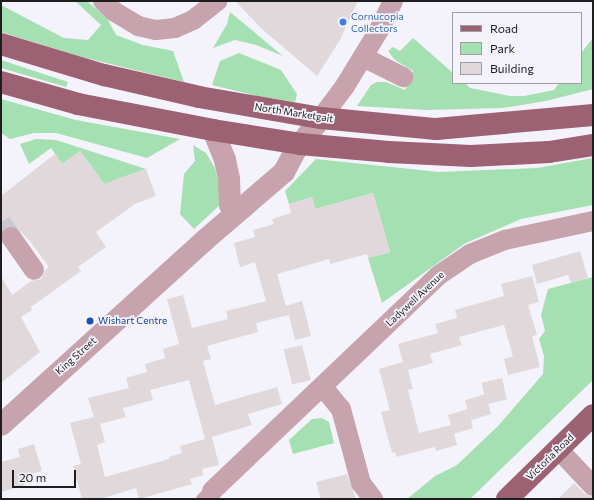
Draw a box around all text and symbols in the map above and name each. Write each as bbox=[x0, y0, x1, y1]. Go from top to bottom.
place label: Cornucopia Collectors bbox=[351, 10, 404, 34]
legend bbox=[452, 12, 582, 84]
marker: Cornucopia Collectors bbox=[338, 17, 348, 27]
text: Road bbox=[490, 21, 518, 35]
text: Park bbox=[490, 41, 515, 55]
text: Building bbox=[490, 61, 534, 75]
street label: North Marketgait bbox=[254, 101, 334, 125]
street label: Ladywell Avenue bbox=[383, 269, 447, 329]
place label: Wishart Centre bbox=[98, 315, 167, 327]
marker: Wishart Centre bbox=[85, 316, 95, 326]
street label: King Street bbox=[53, 335, 99, 377]
street label: Victoria Road bbox=[524, 431, 576, 483]
scale bar bbox=[14, 462, 78, 488]
text: 20 m bbox=[19, 470, 46, 484]

